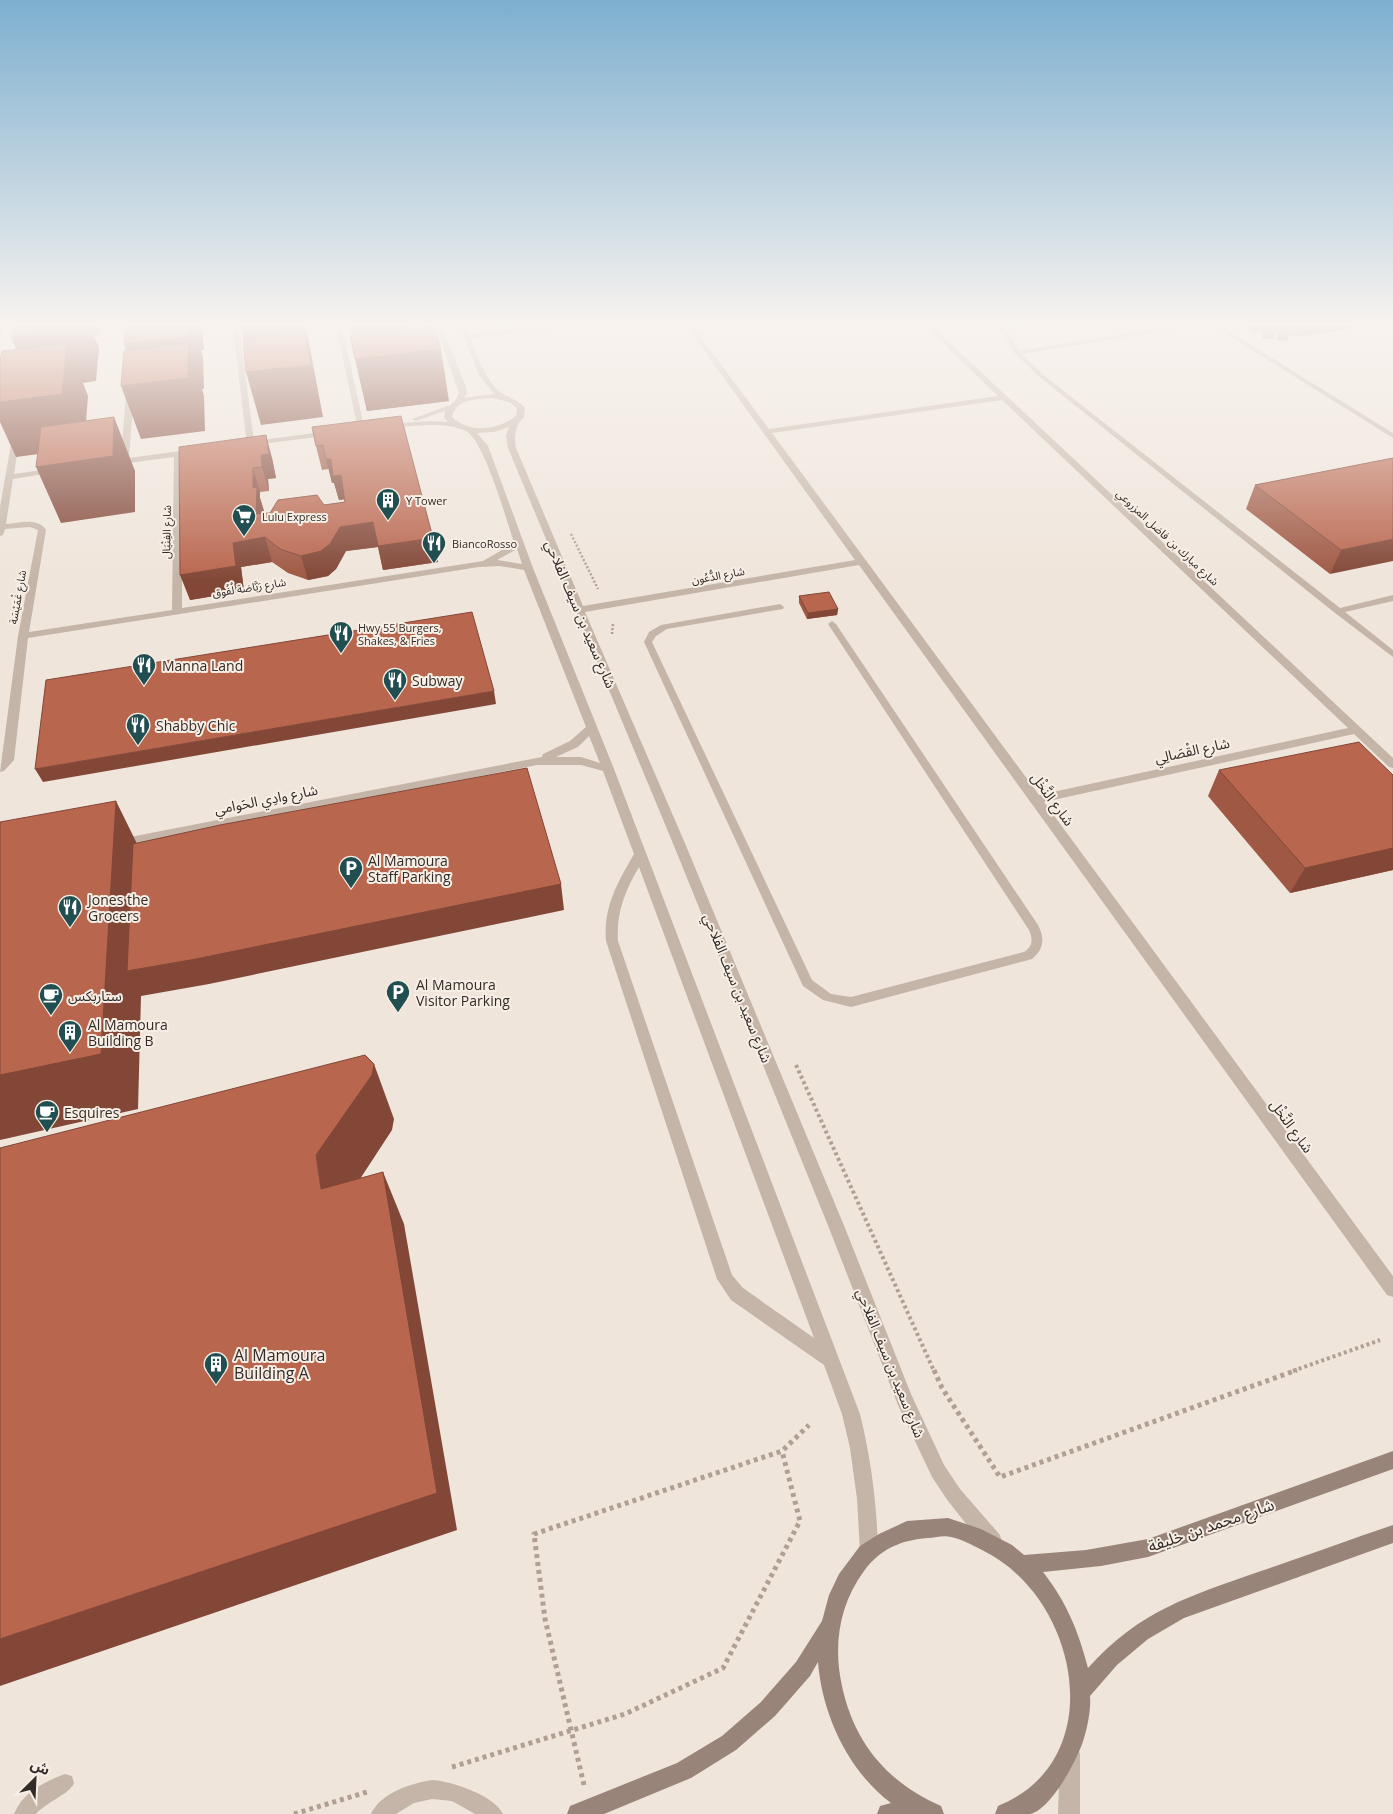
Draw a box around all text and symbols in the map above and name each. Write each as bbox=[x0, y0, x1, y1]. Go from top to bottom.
street label: شارع مبارك بن فاضل المزروعي bbox=[1112, 486, 1223, 591]
building icon: Y Tower bbox=[375, 487, 401, 521]
place label: Y Tower bbox=[406, 493, 447, 508]
supermarket icon: Lulu Express bbox=[231, 503, 257, 537]
street label: شارع الفِنْيَال bbox=[158, 505, 175, 559]
place label: Lulu Express bbox=[262, 509, 327, 524]
restaurant icon: BiancoRosso bbox=[421, 530, 447, 564]
place label: BiancoRosso bbox=[452, 536, 518, 551]
street label: شارع سعيد بن سيف الفلاحي bbox=[539, 537, 621, 692]
street label: شارع الدُّعُون bbox=[690, 563, 746, 588]
street label: شارع غْمَيْسَة bbox=[5, 568, 30, 626]
street label: شارع رَبَّاضة لُفُوق bbox=[211, 574, 287, 601]
restaurant icon: Hwy 55 Burgers, Shakes, & Fries bbox=[328, 620, 354, 654]
place label: Hwy 55 Burgers, Shakes, & Fries bbox=[358, 620, 442, 648]
restaurant icon: Manna Land bbox=[131, 652, 157, 686]
place label: Manna Land bbox=[162, 656, 243, 675]
restaurant icon: Subway bbox=[382, 667, 408, 701]
place label: Subway bbox=[412, 671, 463, 690]
restaurant icon: Shabby Chic bbox=[125, 712, 151, 746]
place label: Shabby Chic bbox=[156, 716, 236, 735]
street label: شارع القْصَالِي bbox=[1153, 733, 1232, 769]
street label: شارع النَّخْل bbox=[1026, 768, 1079, 831]
street label: شارع وادِي الحَوامي bbox=[213, 780, 320, 821]
place label: Al Mamoura Staff Parking bbox=[368, 851, 451, 886]
parking icon: Al Mamoura Staff Parking bbox=[338, 855, 364, 889]
place label: Jones the Grocers bbox=[86, 890, 149, 925]
restaurant icon: Jones the Grocers bbox=[57, 894, 83, 928]
street label: شارع سعيد بن سيف الفلاحي bbox=[697, 911, 777, 1066]
place label: Al Mamoura Visitor Parking bbox=[416, 975, 510, 1010]
parking icon: Al Mamoura Visitor Parking bbox=[385, 979, 411, 1013]
cafe icon: ستاربكس bbox=[38, 982, 64, 1016]
place label: ستاربكس bbox=[68, 986, 122, 1005]
place label: Al Mamoura Building B bbox=[88, 1015, 168, 1050]
building icon: Al Mamoura Building B bbox=[57, 1019, 83, 1053]
street label: شارع النَّخْل bbox=[1265, 1095, 1318, 1158]
cafe icon: Esquires bbox=[34, 1099, 60, 1133]
place label: Esquires bbox=[64, 1103, 120, 1122]
street label: شارع سعيد بن سيف الفلاحي bbox=[850, 1286, 930, 1441]
place label: Al Mamoura Building A bbox=[234, 1344, 325, 1384]
building icon: Al Mamoura Building A bbox=[203, 1351, 229, 1385]
street label: شارع محمد بن خليفة bbox=[1145, 1493, 1278, 1559]
north arrow bbox=[10, 1754, 60, 1804]
text: ش bbox=[28, 1754, 53, 1779]

